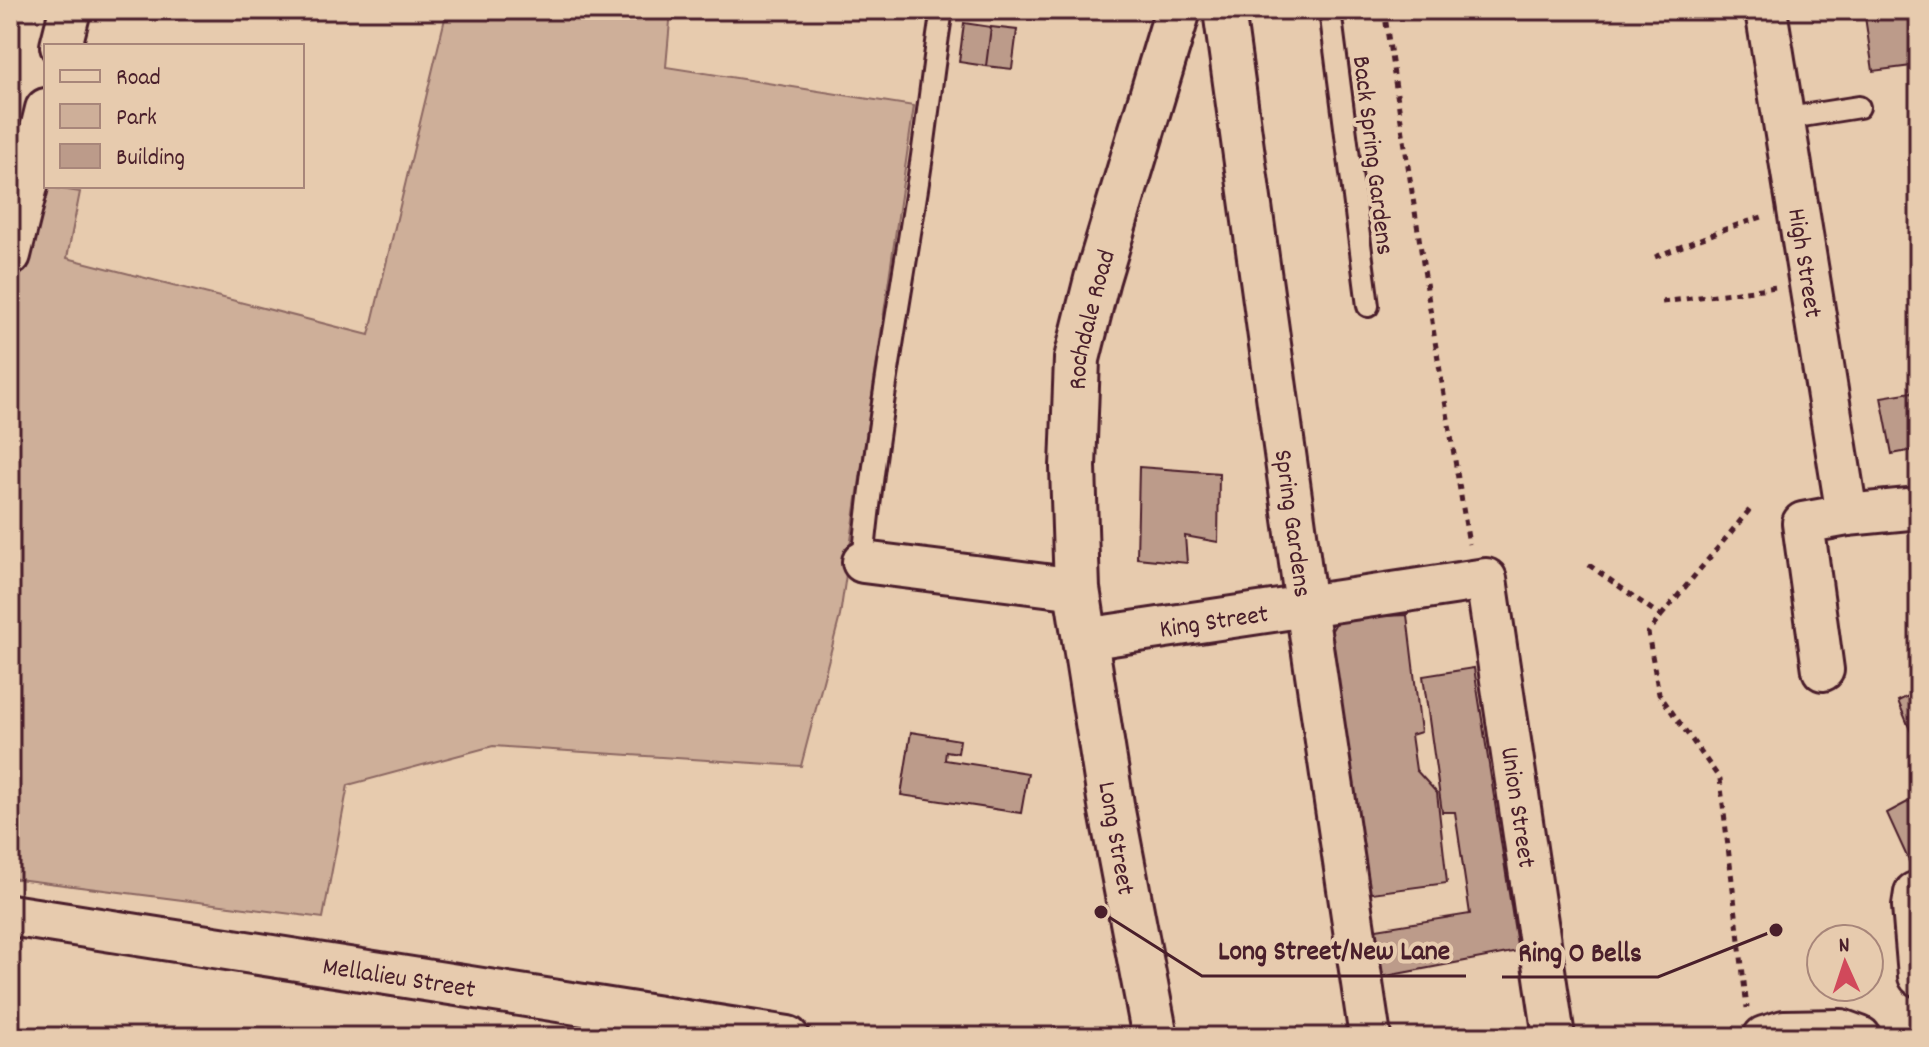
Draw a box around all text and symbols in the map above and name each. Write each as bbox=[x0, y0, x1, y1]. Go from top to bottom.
legend bbox=[44, 44, 304, 188]
street label: Back Spring Gardens bbox=[1341, 54, 1402, 257]
text: Road bbox=[116, 62, 161, 96]
text: Park bbox=[116, 102, 157, 136]
text: Building bbox=[116, 142, 185, 176]
street label: High Street bbox=[1776, 206, 1830, 321]
street label: Rochdale Road bbox=[1061, 246, 1127, 390]
street label: Spring Gardens bbox=[1263, 447, 1320, 600]
street label: King Street bbox=[1157, 597, 1271, 650]
street label: Union Street bbox=[1489, 744, 1544, 871]
street label: Long Street bbox=[1086, 779, 1143, 899]
north arrow bbox=[1805, 923, 1885, 1003]
callout: Long Street/New Lane bbox=[1202, 924, 1466, 976]
callout: Ring O Bells bbox=[1502, 925, 1658, 977]
text: N bbox=[1838, 931, 1851, 962]
text: Long Street/New Lane bbox=[1218, 934, 1450, 974]
text: Ring O Bells bbox=[1518, 936, 1642, 976]
street label: Mellalieu Street bbox=[320, 949, 478, 1010]

